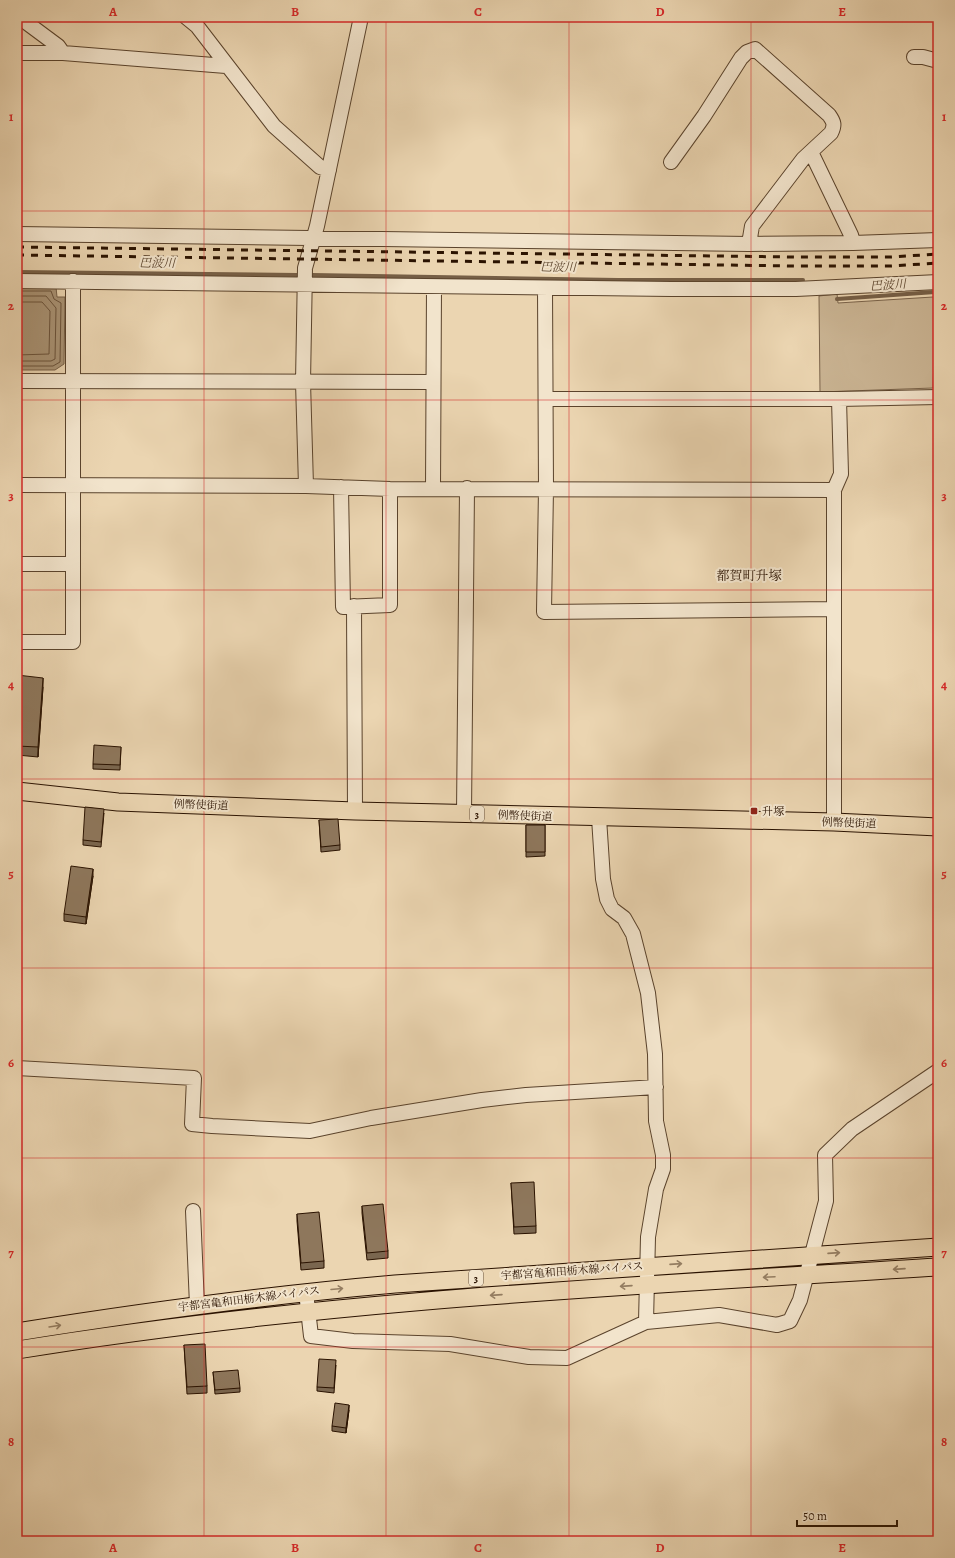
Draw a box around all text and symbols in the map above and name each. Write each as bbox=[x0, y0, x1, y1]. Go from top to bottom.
text: A bbox=[108, 3, 118, 20]
text: B bbox=[291, 3, 299, 20]
text: C bbox=[474, 3, 482, 20]
text: D bbox=[655, 3, 665, 20]
text: E bbox=[838, 3, 846, 20]
text: 1 bbox=[9, 108, 14, 125]
text: 1 bbox=[942, 108, 947, 125]
water label: 巴波川 bbox=[139, 255, 177, 271]
water label: 巴波川 bbox=[540, 259, 578, 275]
water label: 巴波川 bbox=[869, 276, 909, 294]
text: 2 bbox=[8, 297, 15, 314]
text: 2 bbox=[941, 297, 948, 314]
text: 3 bbox=[8, 487, 14, 504]
text: 3 bbox=[941, 487, 947, 504]
district label: 都賀町升塚 bbox=[716, 567, 782, 584]
text: 4 bbox=[8, 676, 14, 693]
text: 4 bbox=[941, 676, 947, 693]
street label: 例幣使街道 bbox=[173, 797, 229, 813]
place label: 升塚 bbox=[762, 804, 784, 819]
road number: 3 bbox=[470, 806, 484, 822]
marker: 升塚 bbox=[749, 806, 759, 816]
street label: 例幣使街道 bbox=[497, 808, 553, 824]
street label: 例幣使街道 bbox=[821, 815, 877, 831]
text: 5 bbox=[8, 865, 14, 882]
text: 5 bbox=[941, 865, 947, 882]
text: 6 bbox=[8, 1054, 14, 1071]
text: 6 bbox=[941, 1054, 947, 1071]
text: 7 bbox=[8, 1244, 14, 1261]
text: 7 bbox=[941, 1244, 947, 1261]
one-way arrow bbox=[827, 1250, 840, 1257]
street label: 宇都宮亀和田栃木線バイパス bbox=[500, 1259, 644, 1283]
one-way arrow bbox=[669, 1261, 682, 1268]
one-way arrow bbox=[893, 1266, 906, 1273]
road number: 3 bbox=[469, 1270, 483, 1286]
one-way arrow bbox=[763, 1273, 776, 1281]
one-way arrow bbox=[620, 1282, 633, 1289]
street label: 宇都宮亀和田栃木線バイパス bbox=[177, 1283, 321, 1315]
one-way arrow bbox=[330, 1285, 343, 1293]
one-way arrow bbox=[490, 1292, 503, 1299]
one-way arrow bbox=[49, 1322, 62, 1330]
text: 8 bbox=[8, 1433, 14, 1450]
text: 8 bbox=[941, 1433, 947, 1450]
scale bar bbox=[797, 1502, 897, 1528]
text: 50 m bbox=[803, 1508, 827, 1524]
text: A bbox=[108, 1539, 118, 1556]
text: B bbox=[291, 1539, 299, 1556]
text: C bbox=[474, 1539, 482, 1556]
text: D bbox=[655, 1539, 665, 1556]
text: E bbox=[838, 1539, 846, 1556]

